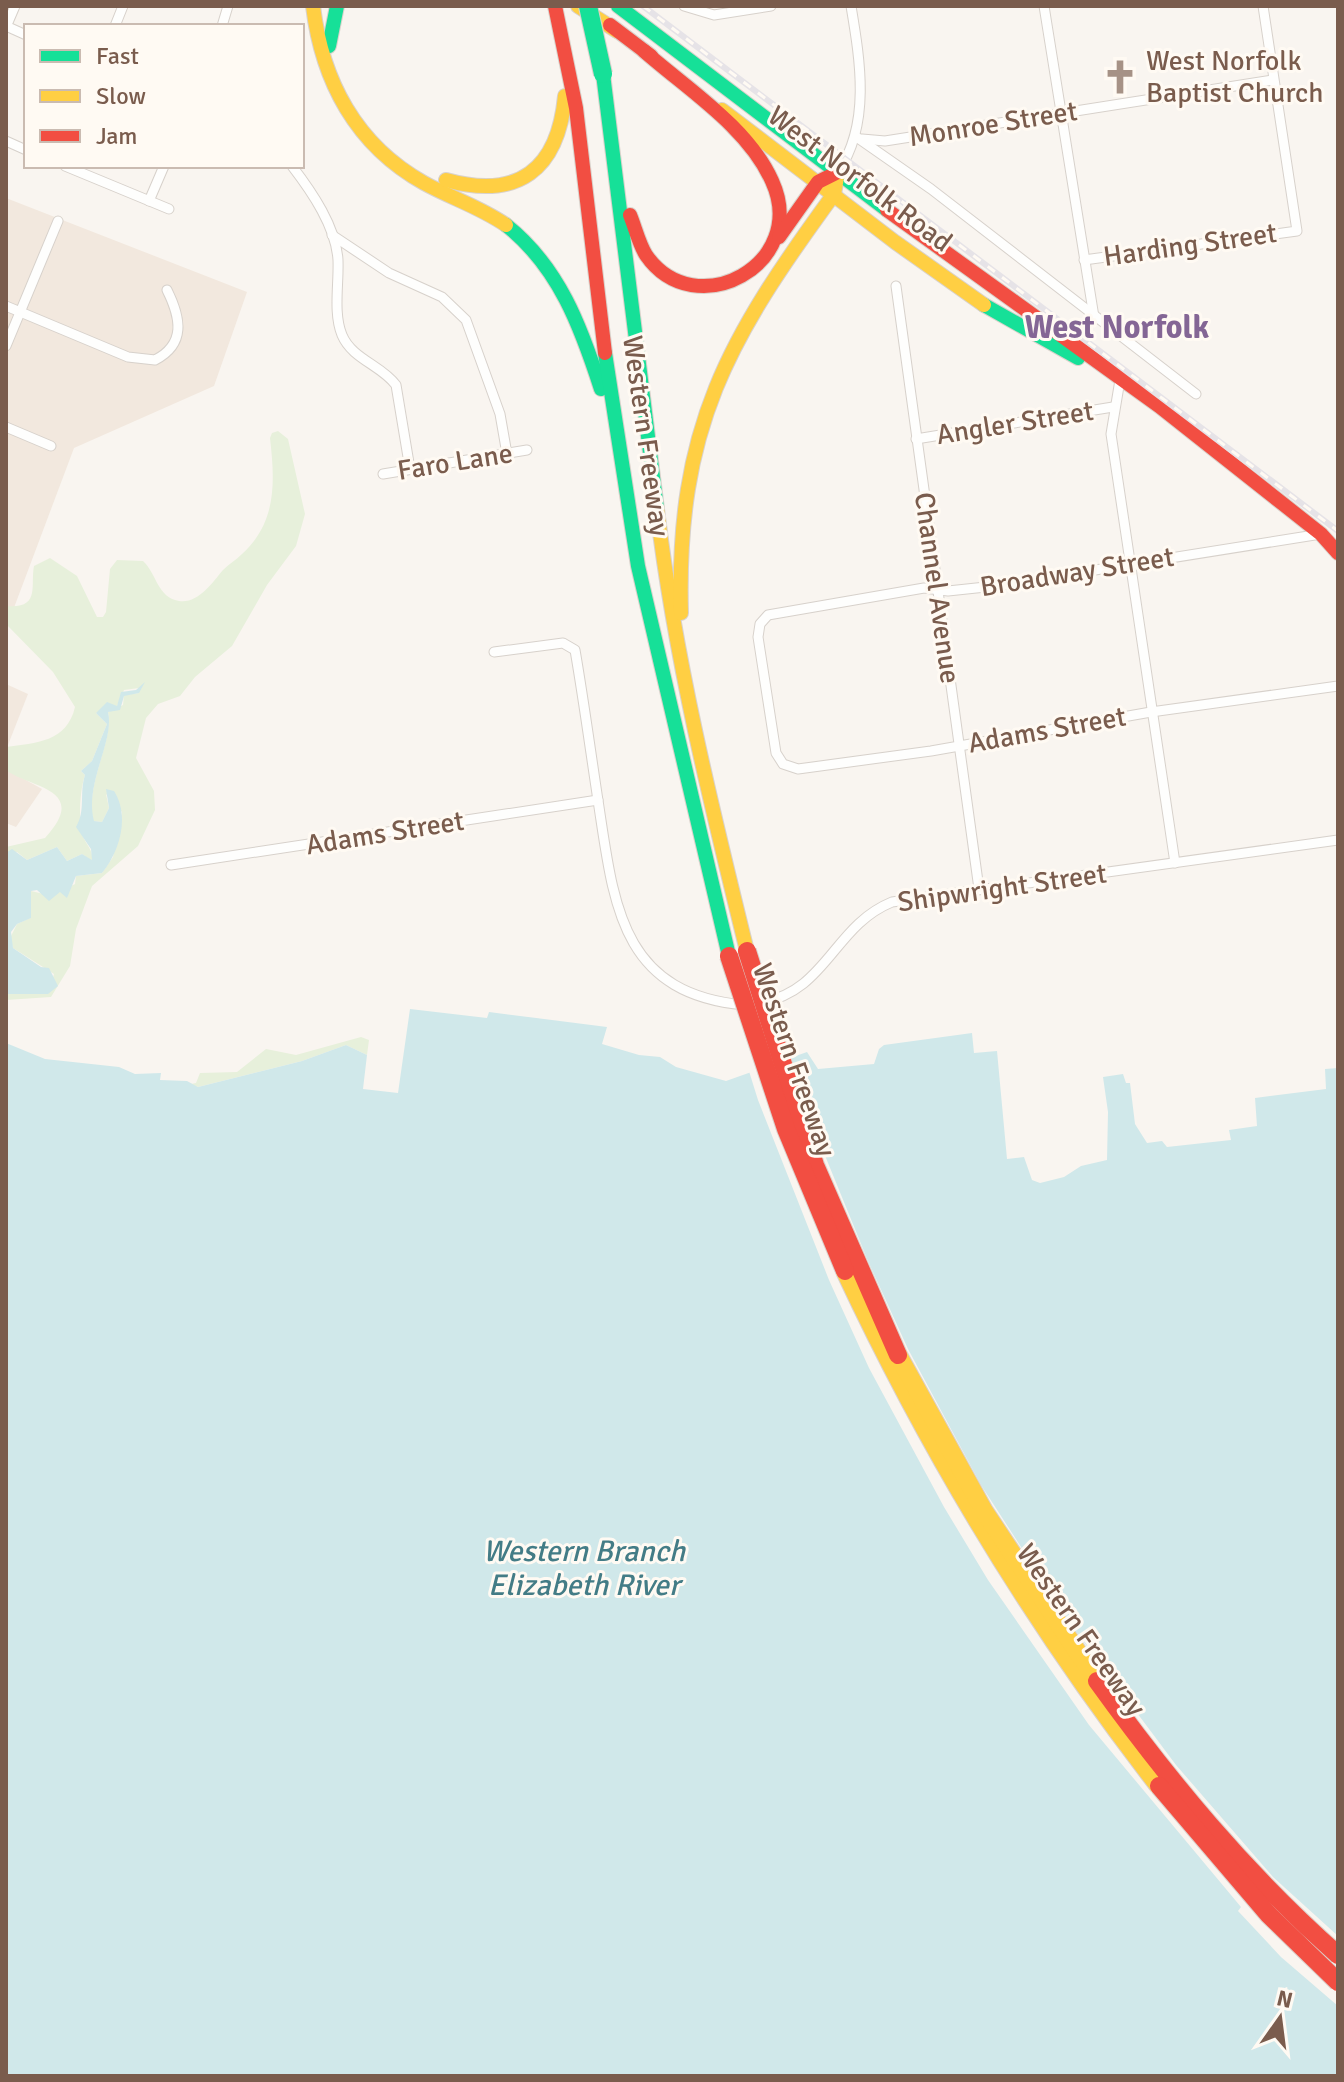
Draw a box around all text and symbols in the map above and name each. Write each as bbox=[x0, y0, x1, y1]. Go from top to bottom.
legend bbox=[24, 24, 304, 168]
text: Fast bbox=[96, 41, 139, 71]
place label: West Norfolk Baptist Church bbox=[1146, 44, 1323, 110]
church icon: West Norfolk Baptist Church bbox=[1101, 58, 1139, 96]
text: Slow bbox=[96, 81, 146, 111]
street label: Monroe Street bbox=[906, 94, 1080, 154]
street label: West Norfolk Road bbox=[761, 99, 959, 259]
text: Jam bbox=[96, 121, 137, 151]
street label: Harding Street bbox=[1101, 216, 1279, 274]
district label: West Norfolk bbox=[1025, 308, 1210, 347]
street label: Western Freeway bbox=[615, 333, 677, 539]
street label: Angler Street bbox=[934, 394, 1096, 452]
street label: Faro Lane bbox=[395, 436, 515, 488]
street label: Channel Avenue bbox=[907, 490, 967, 686]
street label: Broadway Street bbox=[978, 540, 1177, 604]
street label: Adams Street bbox=[965, 699, 1129, 761]
street label: Adams Street bbox=[303, 804, 467, 862]
street label: Shipwright Street bbox=[895, 856, 1109, 920]
street label: Western Freeway bbox=[745, 959, 843, 1161]
water label: Western Branch Elizabeth River bbox=[483, 1533, 686, 1604]
street label: Western Freeway bbox=[1009, 1537, 1153, 1723]
north arrow bbox=[1240, 1978, 1320, 2058]
text: N bbox=[1274, 1984, 1295, 2014]

